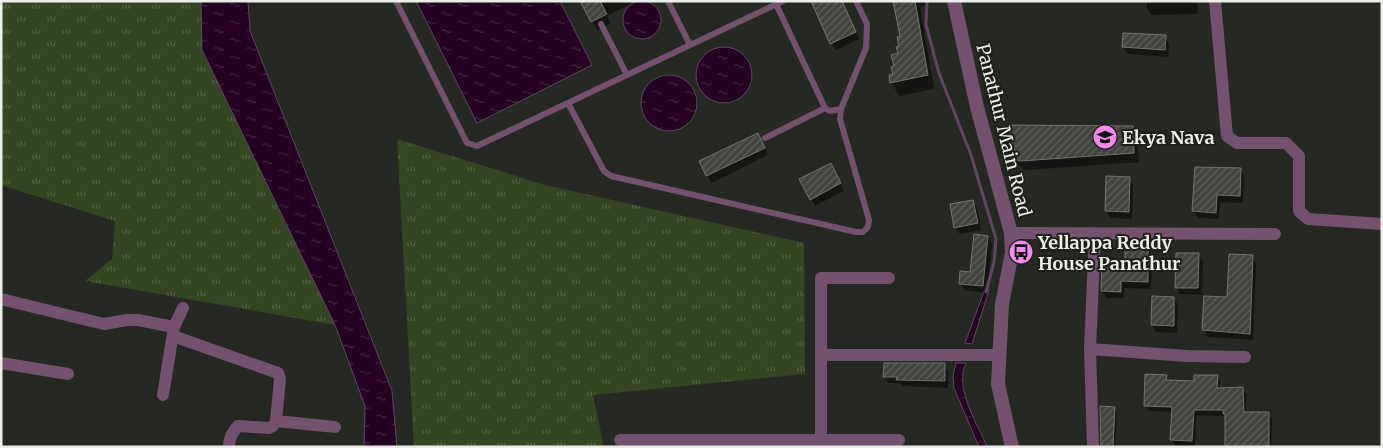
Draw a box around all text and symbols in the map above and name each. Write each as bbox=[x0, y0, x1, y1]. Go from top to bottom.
street label: Panathur Main Road bbox=[971, 41, 1037, 219]
school or university icon: Ekya Nava bbox=[1092, 124, 1118, 150]
place label: Ekya Nava bbox=[1122, 126, 1215, 149]
place label: Yellappa Reddy House Panathur bbox=[1037, 231, 1180, 275]
bus stop icon: Yellappa Reddy House Panathur bbox=[1008, 239, 1034, 265]

